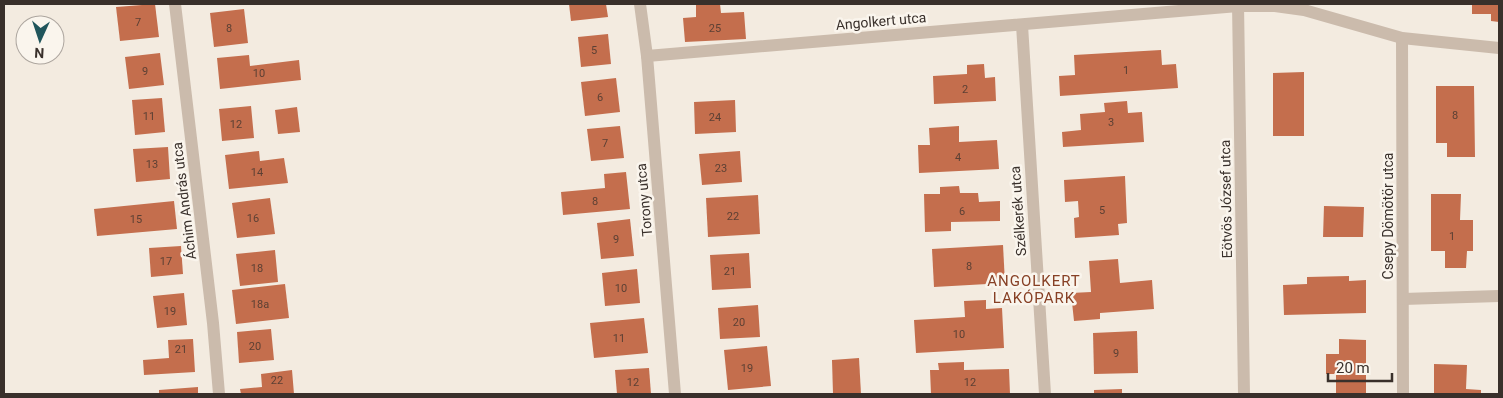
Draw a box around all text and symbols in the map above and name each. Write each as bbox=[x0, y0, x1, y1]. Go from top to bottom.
street label: Angolkert utca bbox=[835, 9, 927, 33]
north arrow bbox=[15, 15, 65, 65]
house number: 7 bbox=[135, 16, 141, 29]
house number: 8 bbox=[226, 22, 232, 35]
house number: 25 bbox=[709, 22, 721, 35]
house number: 5 bbox=[591, 44, 597, 57]
text: N bbox=[34, 45, 45, 61]
house number: 1 bbox=[1123, 64, 1129, 77]
house number: 9 bbox=[142, 65, 148, 78]
house number: 10 bbox=[253, 67, 265, 80]
house number: 2 bbox=[962, 83, 968, 96]
house number: 6 bbox=[597, 91, 603, 104]
house number: 8 bbox=[1452, 109, 1458, 122]
house number: 11 bbox=[143, 110, 155, 123]
house number: 24 bbox=[709, 111, 721, 124]
house number: 3 bbox=[1108, 116, 1114, 129]
house number: 12 bbox=[230, 118, 242, 131]
house number: 7 bbox=[602, 137, 608, 150]
street label: Eötvös József utca bbox=[1217, 140, 1235, 258]
street label: Áchim András utca bbox=[168, 141, 199, 261]
house number: 4 bbox=[955, 151, 961, 164]
street label: Csepy Dömötör utca bbox=[1380, 153, 1396, 279]
house number: 13 bbox=[146, 158, 158, 171]
house number: 23 bbox=[715, 162, 727, 175]
street label: Torony utca bbox=[633, 163, 655, 237]
street label: Szélkerék utca bbox=[1007, 165, 1029, 257]
house number: 14 bbox=[251, 166, 263, 179]
house number: 8 bbox=[592, 195, 598, 208]
house number: 5 bbox=[1099, 204, 1105, 217]
house number: 6 bbox=[959, 205, 965, 218]
house number: 22 bbox=[727, 210, 739, 223]
house number: 16 bbox=[247, 212, 259, 225]
house number: 15 bbox=[130, 213, 142, 226]
house number: 1 bbox=[1449, 230, 1455, 243]
house number: 9 bbox=[613, 233, 619, 246]
house number: 17 bbox=[160, 255, 172, 268]
house number: 8 bbox=[966, 260, 972, 273]
house number: 18 bbox=[251, 262, 263, 275]
house number: 21 bbox=[724, 265, 736, 278]
district label: ANGOLKERT LAKÓPARK bbox=[987, 272, 1081, 307]
house number: 10 bbox=[615, 282, 627, 295]
house number: 18a bbox=[251, 298, 269, 311]
house number: 19 bbox=[164, 305, 176, 318]
house number: 20 bbox=[733, 316, 745, 329]
house number: 10 bbox=[953, 328, 965, 341]
house number: 11 bbox=[613, 332, 625, 345]
house number: 20 bbox=[249, 340, 261, 353]
house number: 21 bbox=[175, 343, 187, 356]
house number: 9 bbox=[1113, 347, 1119, 360]
scale bar bbox=[1328, 350, 1392, 382]
text: 20 m bbox=[1336, 359, 1370, 377]
house number: 19 bbox=[741, 362, 753, 375]
house number: 22 bbox=[271, 374, 283, 387]
house number: 12 bbox=[627, 376, 639, 389]
house number: 12 bbox=[964, 376, 976, 389]

